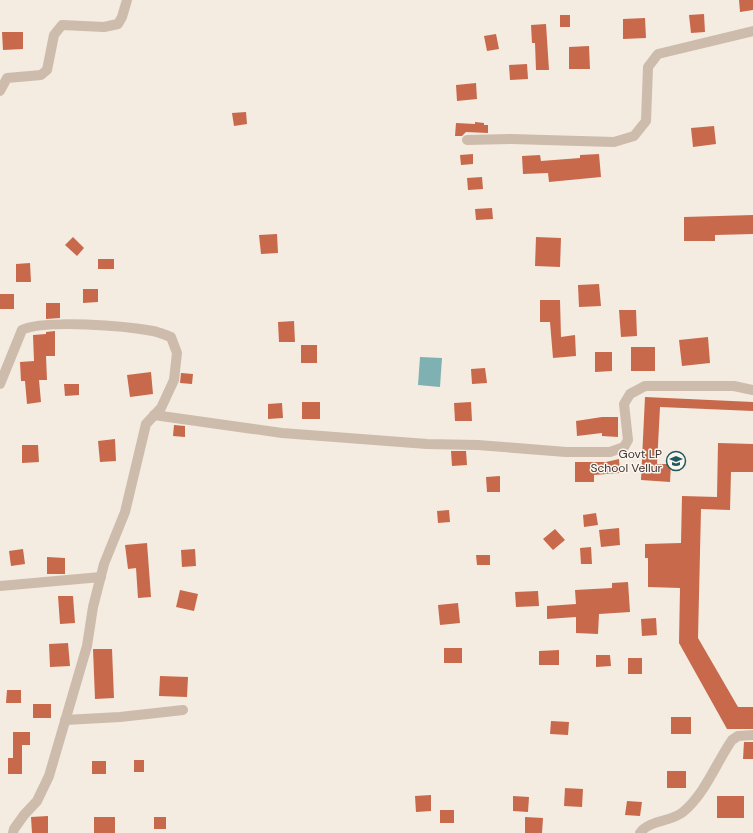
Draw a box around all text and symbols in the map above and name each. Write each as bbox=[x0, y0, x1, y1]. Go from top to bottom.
place label: Govt LP School Vellur bbox=[590, 446, 663, 476]
school or university icon: Govt LP School Vellur bbox=[665, 450, 687, 472]

